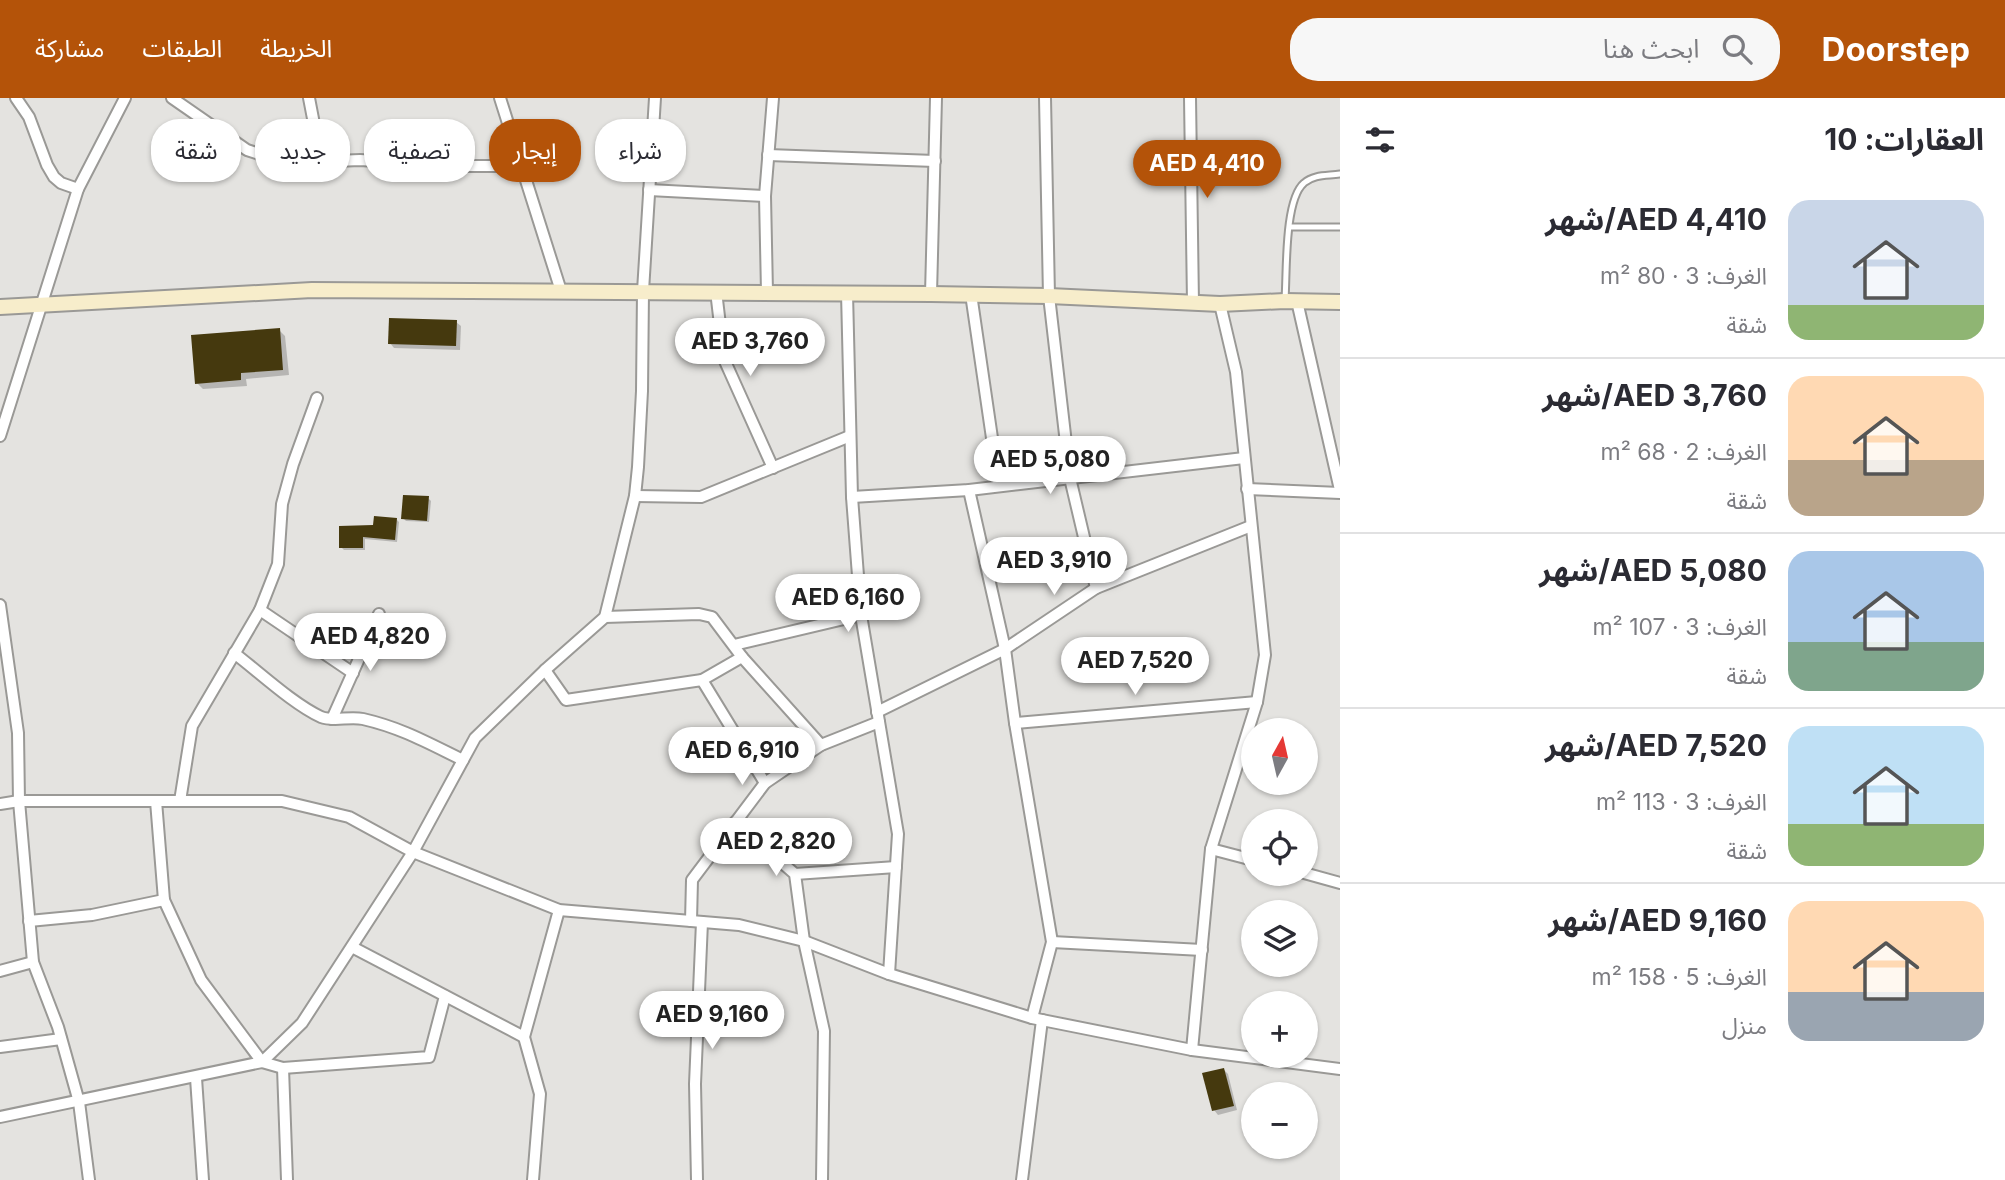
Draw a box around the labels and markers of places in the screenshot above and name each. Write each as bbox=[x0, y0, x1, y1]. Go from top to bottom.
pin: AED 4,410 bbox=[1127, 140, 1287, 200]
pin: AED 3,760 bbox=[670, 318, 830, 378]
pin: AED 5,080 bbox=[970, 436, 1130, 496]
pin: AED 3,910 bbox=[974, 538, 1134, 597]
pin: AED 6,160 bbox=[768, 574, 928, 634]
pin: AED 4,820 bbox=[290, 614, 450, 673]
pin: AED 7,520 bbox=[1055, 638, 1215, 697]
pin: AED 6,910 bbox=[662, 728, 822, 787]
pin: AED 2,820 bbox=[696, 818, 856, 878]
pin: AED 9,160 bbox=[632, 992, 792, 1051]

